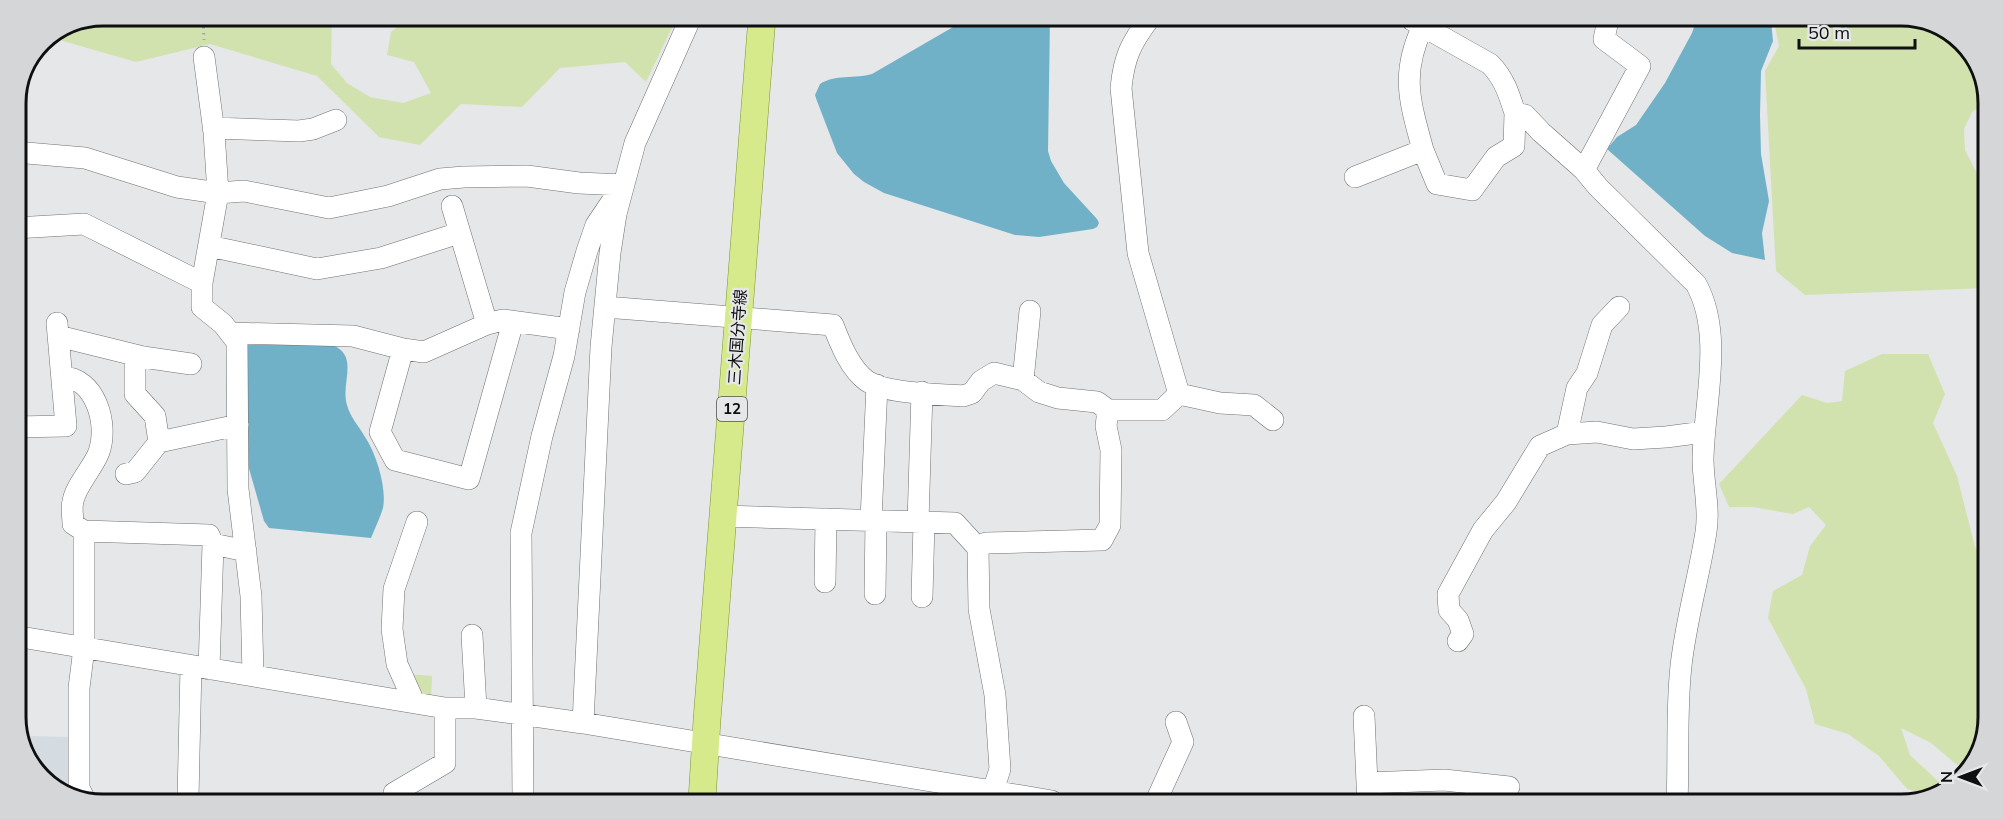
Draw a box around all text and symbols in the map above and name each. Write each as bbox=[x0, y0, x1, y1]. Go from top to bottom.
scale bar bbox=[1799, 12, 1914, 50]
text: 50 m bbox=[1808, 21, 1850, 44]
street label: 三木国分寺線 bbox=[724, 288, 750, 386]
road number: 12 bbox=[717, 397, 747, 421]
north arrow bbox=[1931, 747, 1991, 807]
text: N bbox=[1936, 771, 1956, 783]

